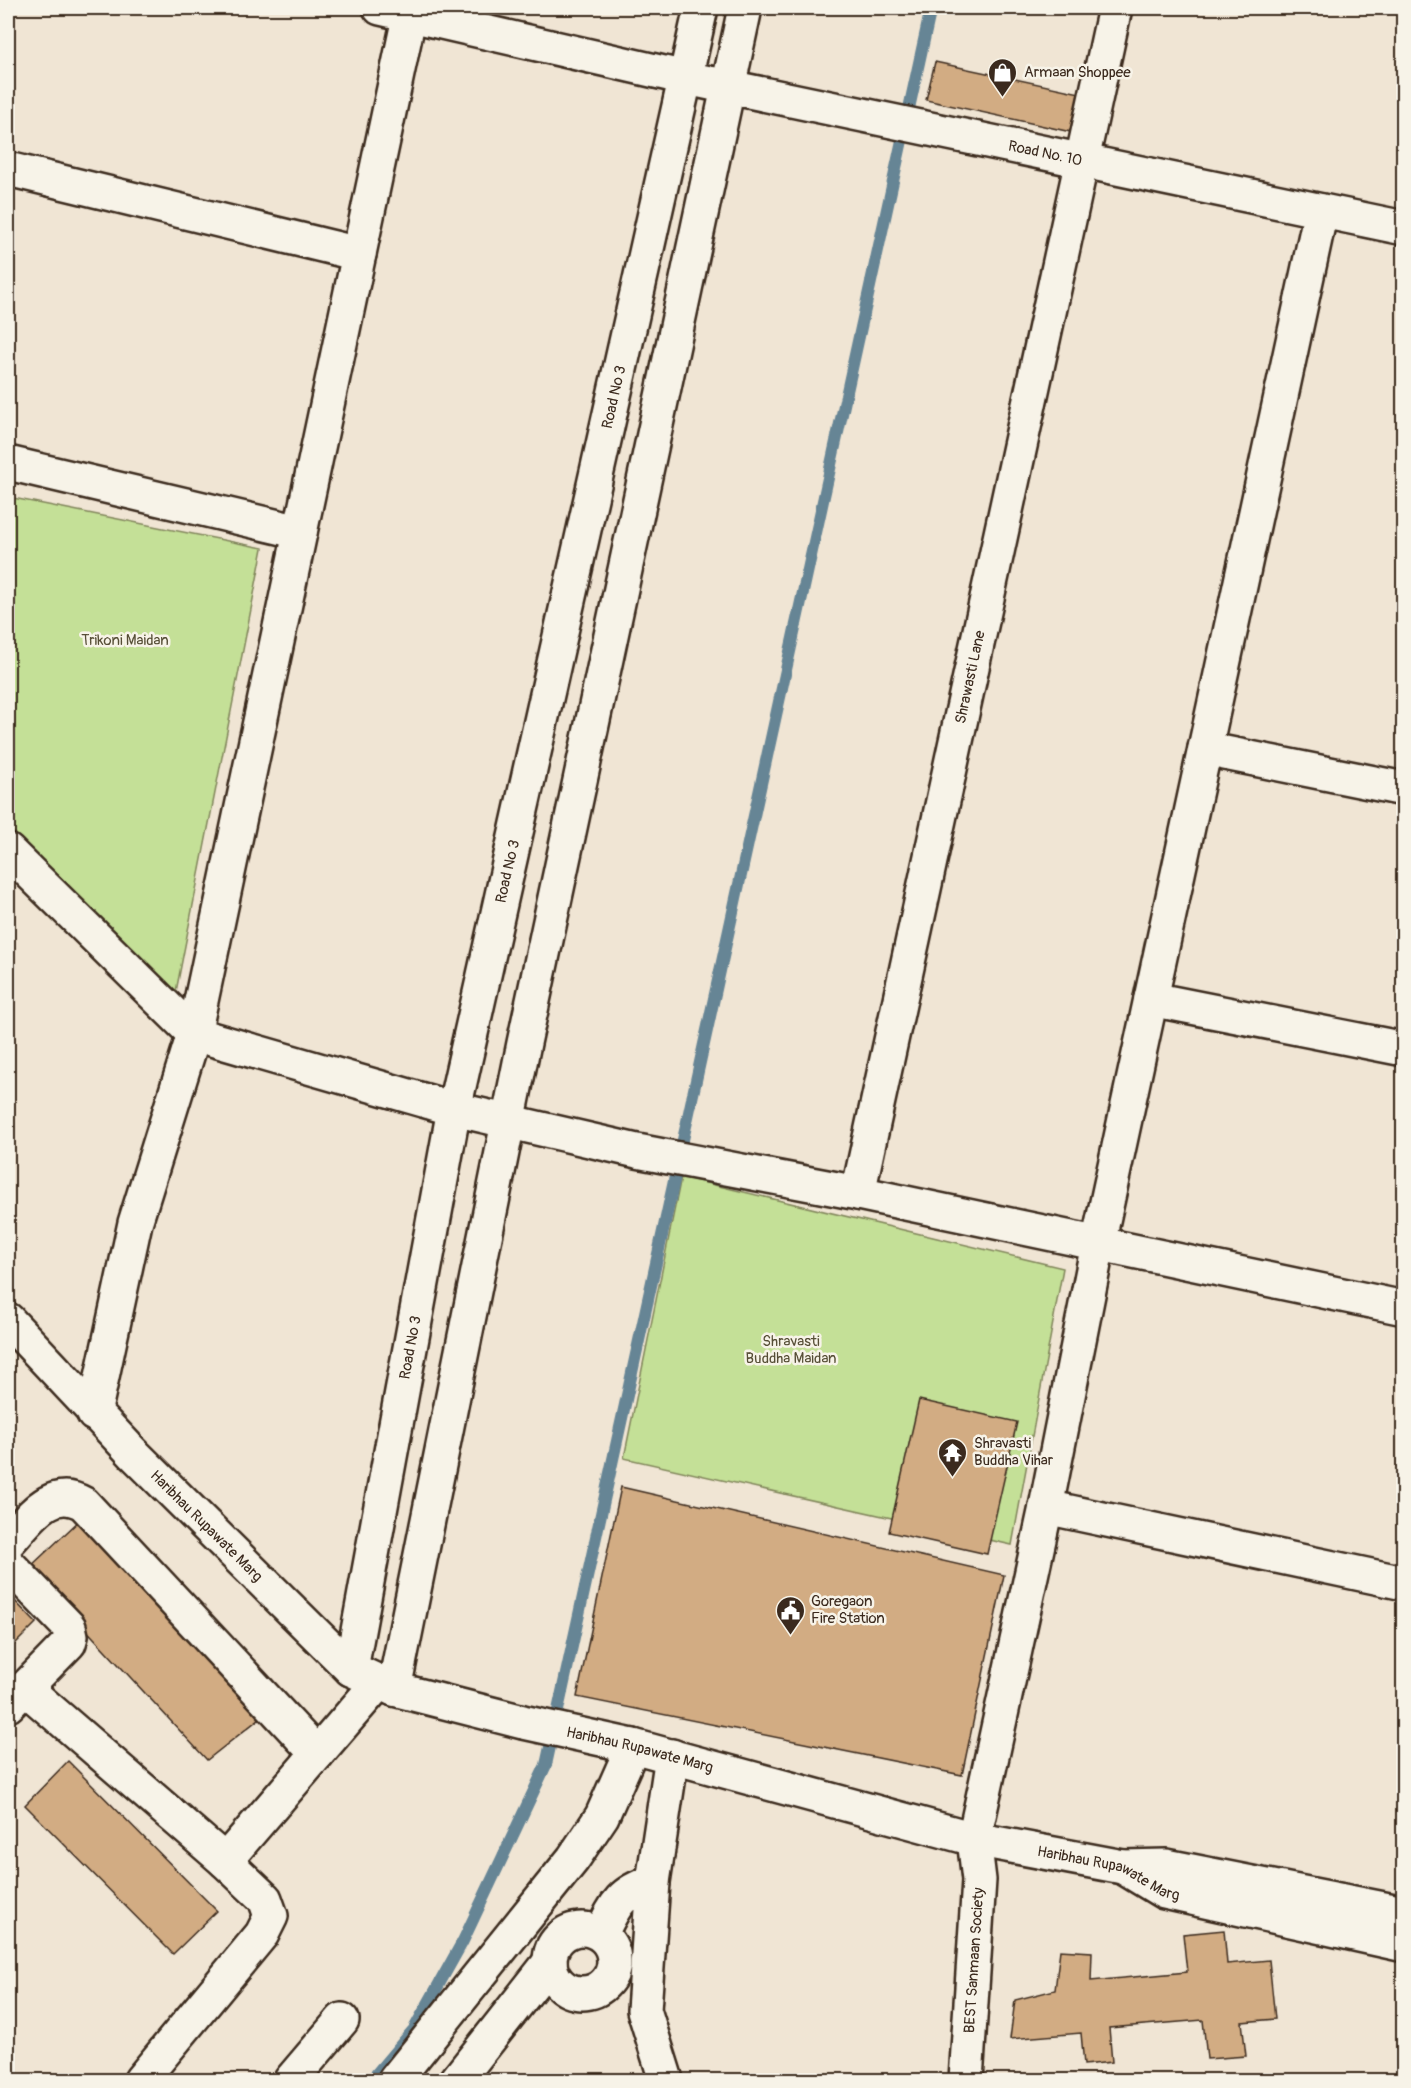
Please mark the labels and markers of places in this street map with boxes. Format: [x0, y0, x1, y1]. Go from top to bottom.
shop icon: Armaan Shoppee [987, 56, 1019, 98]
place label: Armaan Shoppee [1024, 63, 1131, 82]
place label: Shravasti Buddha Vihar [974, 1434, 1054, 1470]
temple icon: Shravasti Buddha Vihar [937, 1436, 969, 1478]
place label: Goregaon Fire Station [811, 1592, 885, 1628]
public building icon: Goregaon Fire Station [774, 1594, 806, 1636]

